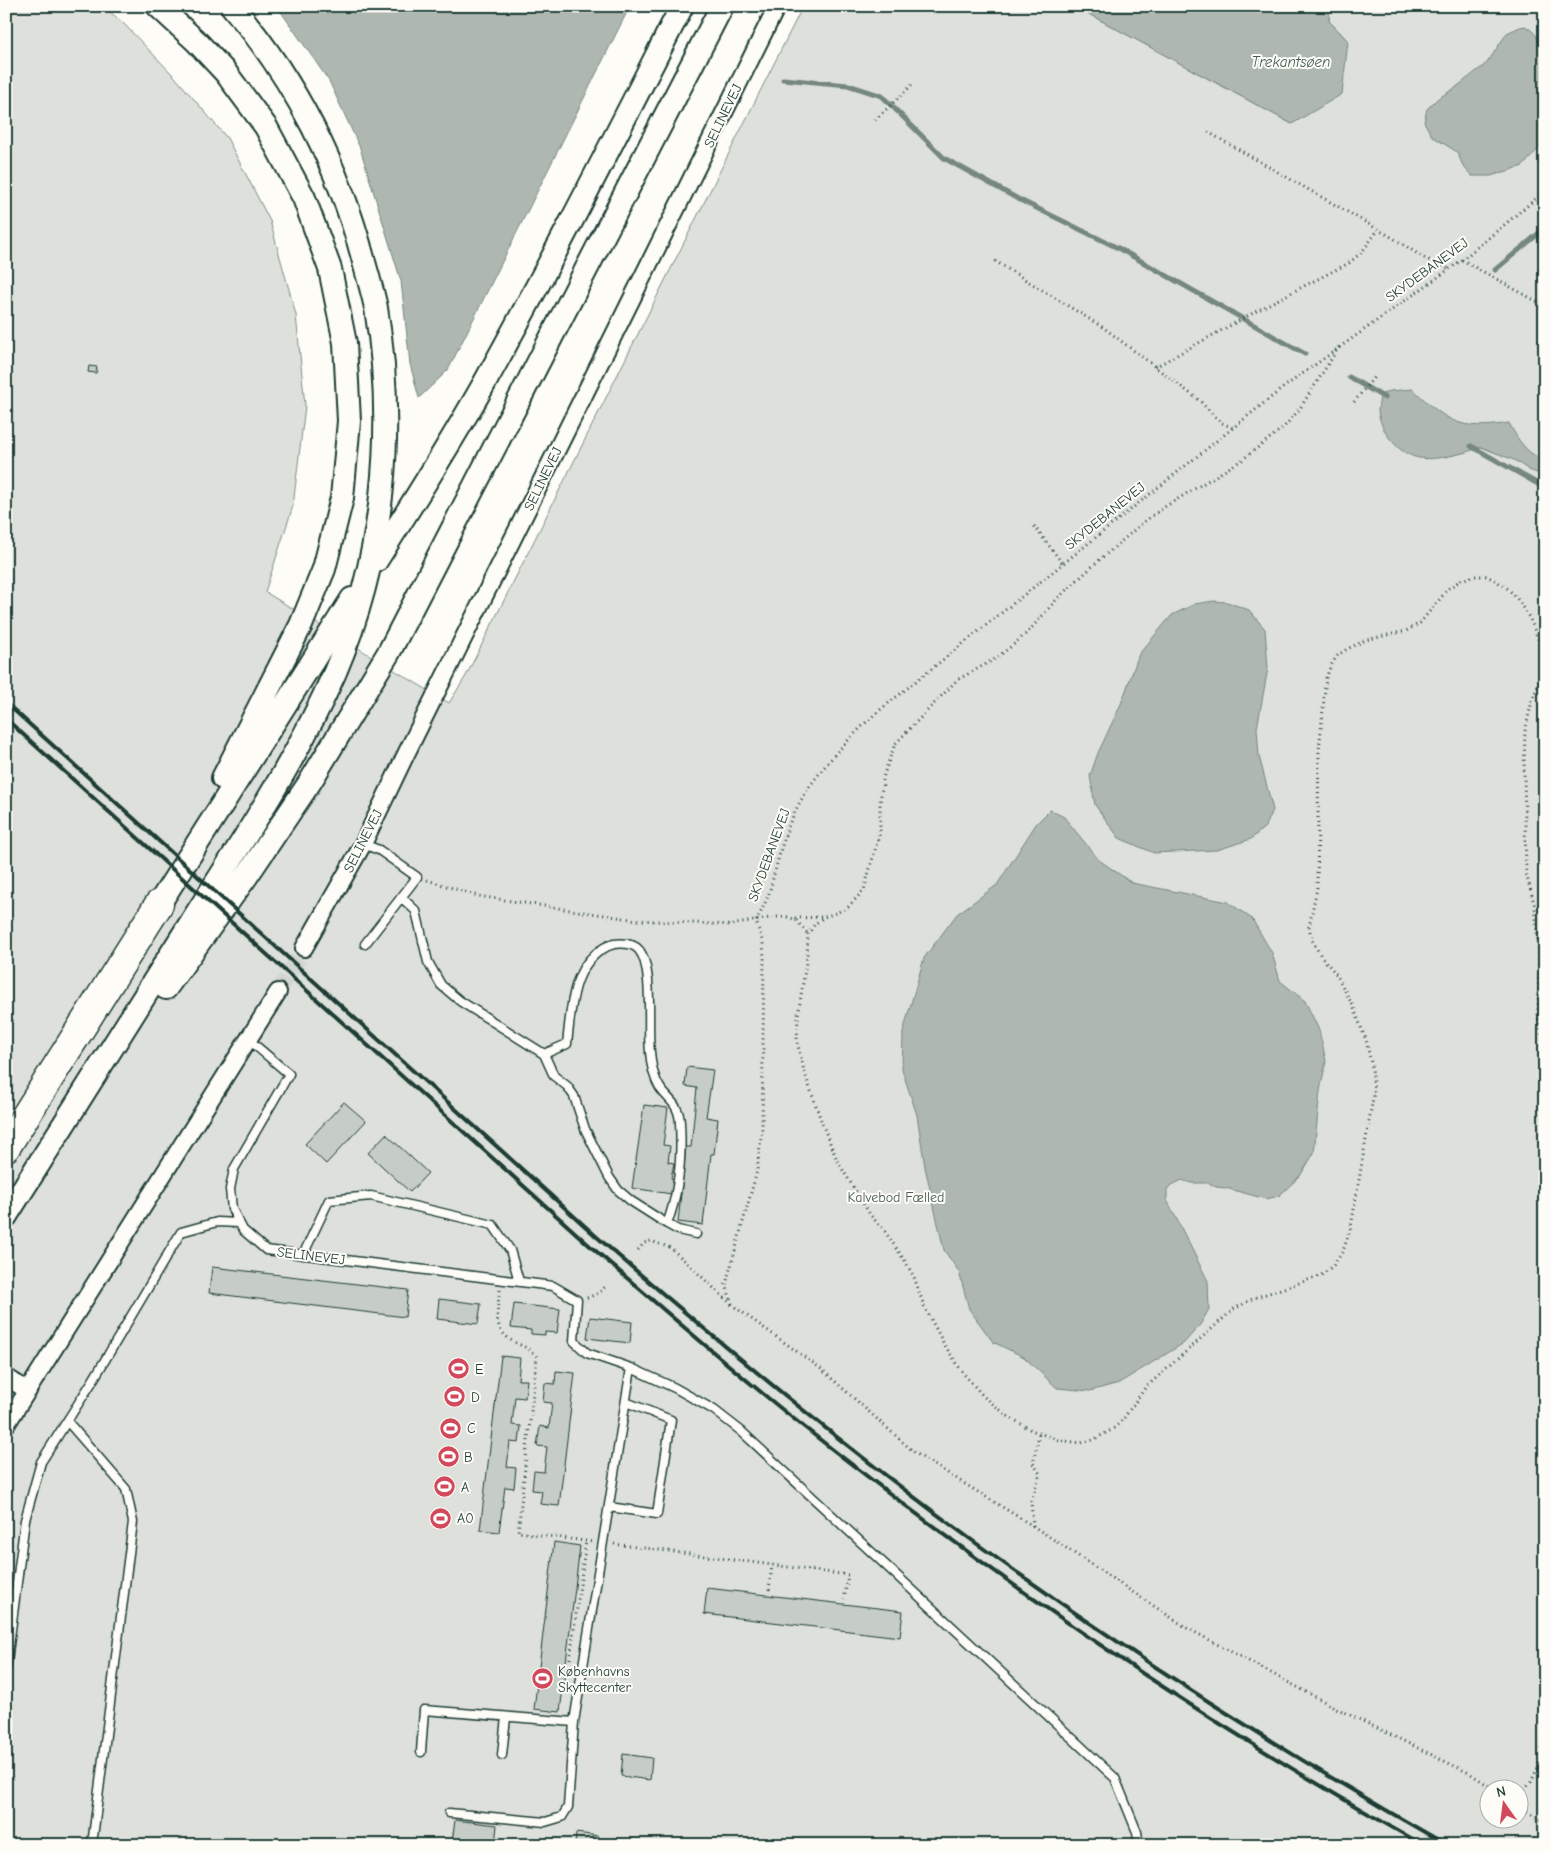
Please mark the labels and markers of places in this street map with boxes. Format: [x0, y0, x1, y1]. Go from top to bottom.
sports icon: E [447, 1357, 471, 1381]
place label: E [475, 1361, 483, 1378]
sports icon: D [443, 1385, 467, 1409]
place label: D [471, 1389, 480, 1406]
sports icon: C [439, 1416, 463, 1440]
place label: C [467, 1420, 476, 1437]
sports icon: B [436, 1445, 460, 1469]
place label: B [464, 1449, 473, 1466]
sports icon: A [433, 1475, 457, 1499]
place label: A [461, 1479, 469, 1496]
sports icon: A0 [429, 1506, 453, 1530]
place label: A0 [457, 1510, 474, 1527]
place label: Københavns Skyttecenter [558, 1663, 631, 1696]
sports icon: Københavns Skyttecenter [530, 1667, 554, 1691]

